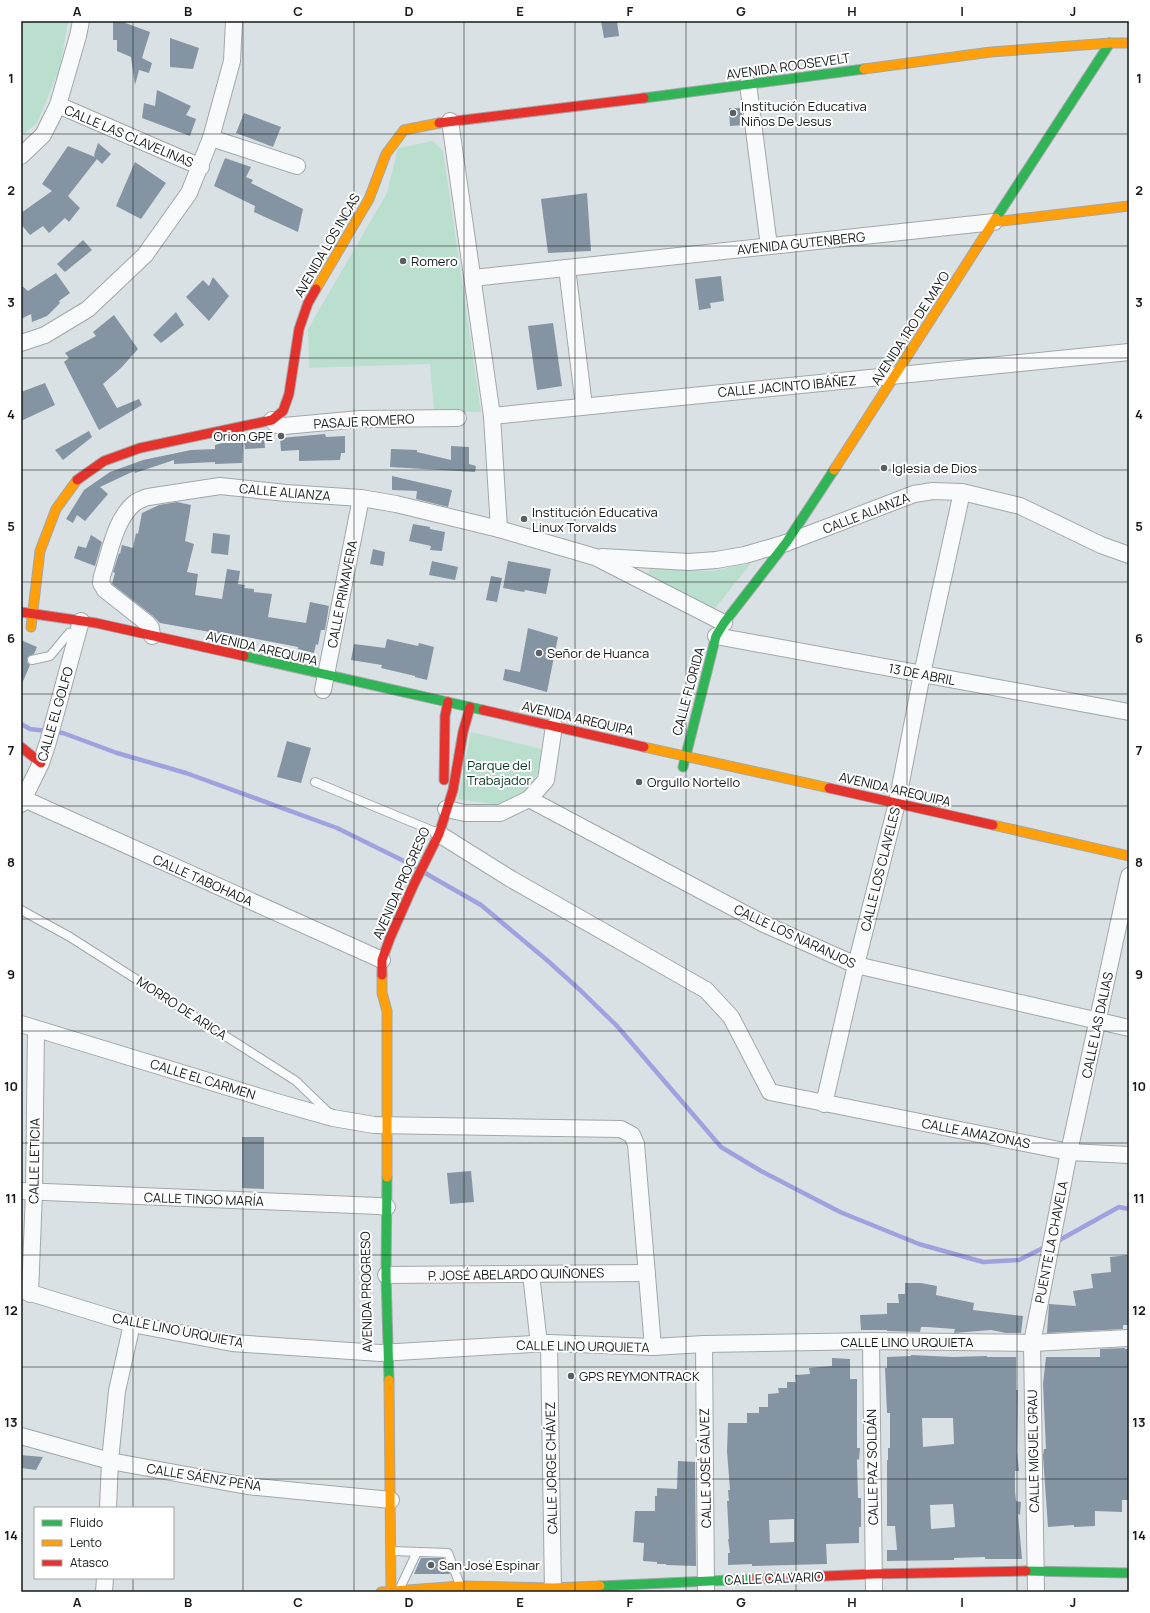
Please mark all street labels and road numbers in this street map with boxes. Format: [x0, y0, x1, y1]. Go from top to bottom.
street label: AVENIDA ROOSEVELT [725, 48, 851, 84]
street label: CALLE LAS CLAVELINAS [62, 101, 196, 171]
street label: AVENIDA LOS INCAS [290, 190, 364, 300]
street label: AVENIDA GUTENBERG [736, 227, 866, 259]
street label: AVENIDA 1RO DE MAYO [866, 267, 954, 388]
street label: CALLE JACINTO IBÁÑEZ [717, 371, 857, 401]
street label: PASAJE ROMERO [313, 409, 415, 433]
street label: CALLE ALIANZA [238, 479, 332, 505]
street label: CALLE ALIANZA [820, 488, 912, 538]
street label: CALLE PRIMAVERA [323, 538, 361, 650]
street label: AVENIDA AREQUIPA [204, 626, 320, 670]
street label: CALLE FLORIDA [668, 645, 708, 737]
street label: 13 DE ABRIL [887, 659, 957, 689]
street label: CALLE EL GOLFO [33, 664, 77, 763]
street label: AVENIDA AREQUIPA [520, 696, 636, 740]
street label: AVENIDA AREQUIPA [837, 767, 953, 811]
street label: CALLE LOS CLAVELES [856, 805, 904, 933]
street label: AVENIDA PROGRESO [368, 823, 434, 942]
street label: CALLE TABOHADA [150, 850, 256, 910]
street label: CALLE LOS NARANJOS [731, 900, 859, 972]
street label: CALLE LAS DALIAS [1077, 970, 1117, 1080]
street label: MORRO DE ARICA [133, 972, 231, 1044]
street label: CALLE EL CARMEN [148, 1054, 258, 1104]
street label: CALLE AMAZONAS [920, 1114, 1032, 1152]
street label: CALLE LETICIA [24, 1118, 44, 1204]
street label: PUENTE LA CHAVELA [1030, 1179, 1072, 1305]
street label: CALLE TINGO MARÍA [144, 1188, 264, 1210]
street label: AVENIDA PROGRESO [356, 1231, 376, 1353]
street label: P. JOSÉ ABELARDO QUIÑONES [428, 1263, 604, 1285]
street label: CALLE LINO URQUIETA [111, 1308, 245, 1352]
street label: CALLE LINO URQUIETA [840, 1333, 974, 1351]
street label: CALLE LINO URQUIETA [516, 1336, 650, 1356]
street label: CALLE MIGUEL GRAU [1023, 1389, 1043, 1513]
street label: CALLE JORGE CHÁVEZ [541, 1402, 561, 1534]
street label: CALLE JOSÉ GÁLVEZ [695, 1408, 715, 1528]
street label: CALLE PAZ SOLDÁN [862, 1409, 882, 1525]
street label: CALLE SÁENZ PEÑA [145, 1459, 263, 1495]
street label: CALLE CALVARIO [724, 1567, 824, 1589]

